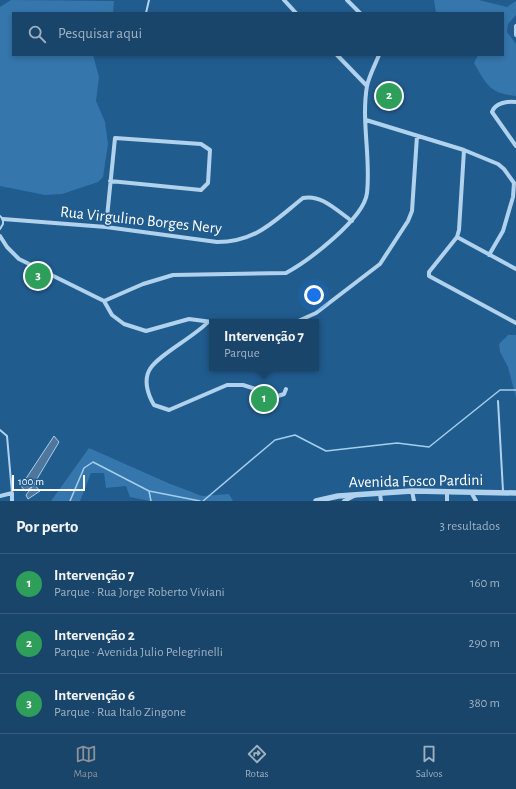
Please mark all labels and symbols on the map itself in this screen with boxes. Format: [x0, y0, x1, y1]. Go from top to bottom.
pin: 2 [376, 81, 402, 111]
street label: Rua Virgulino Borges Nery [59, 204, 223, 237]
pin: 3 [25, 261, 51, 291]
your location [304, 285, 324, 305]
pin: 1 [251, 384, 277, 414]
street label: Avenida Fosco Pardini [349, 472, 483, 490]
scale bar [12, 473, 85, 492]

